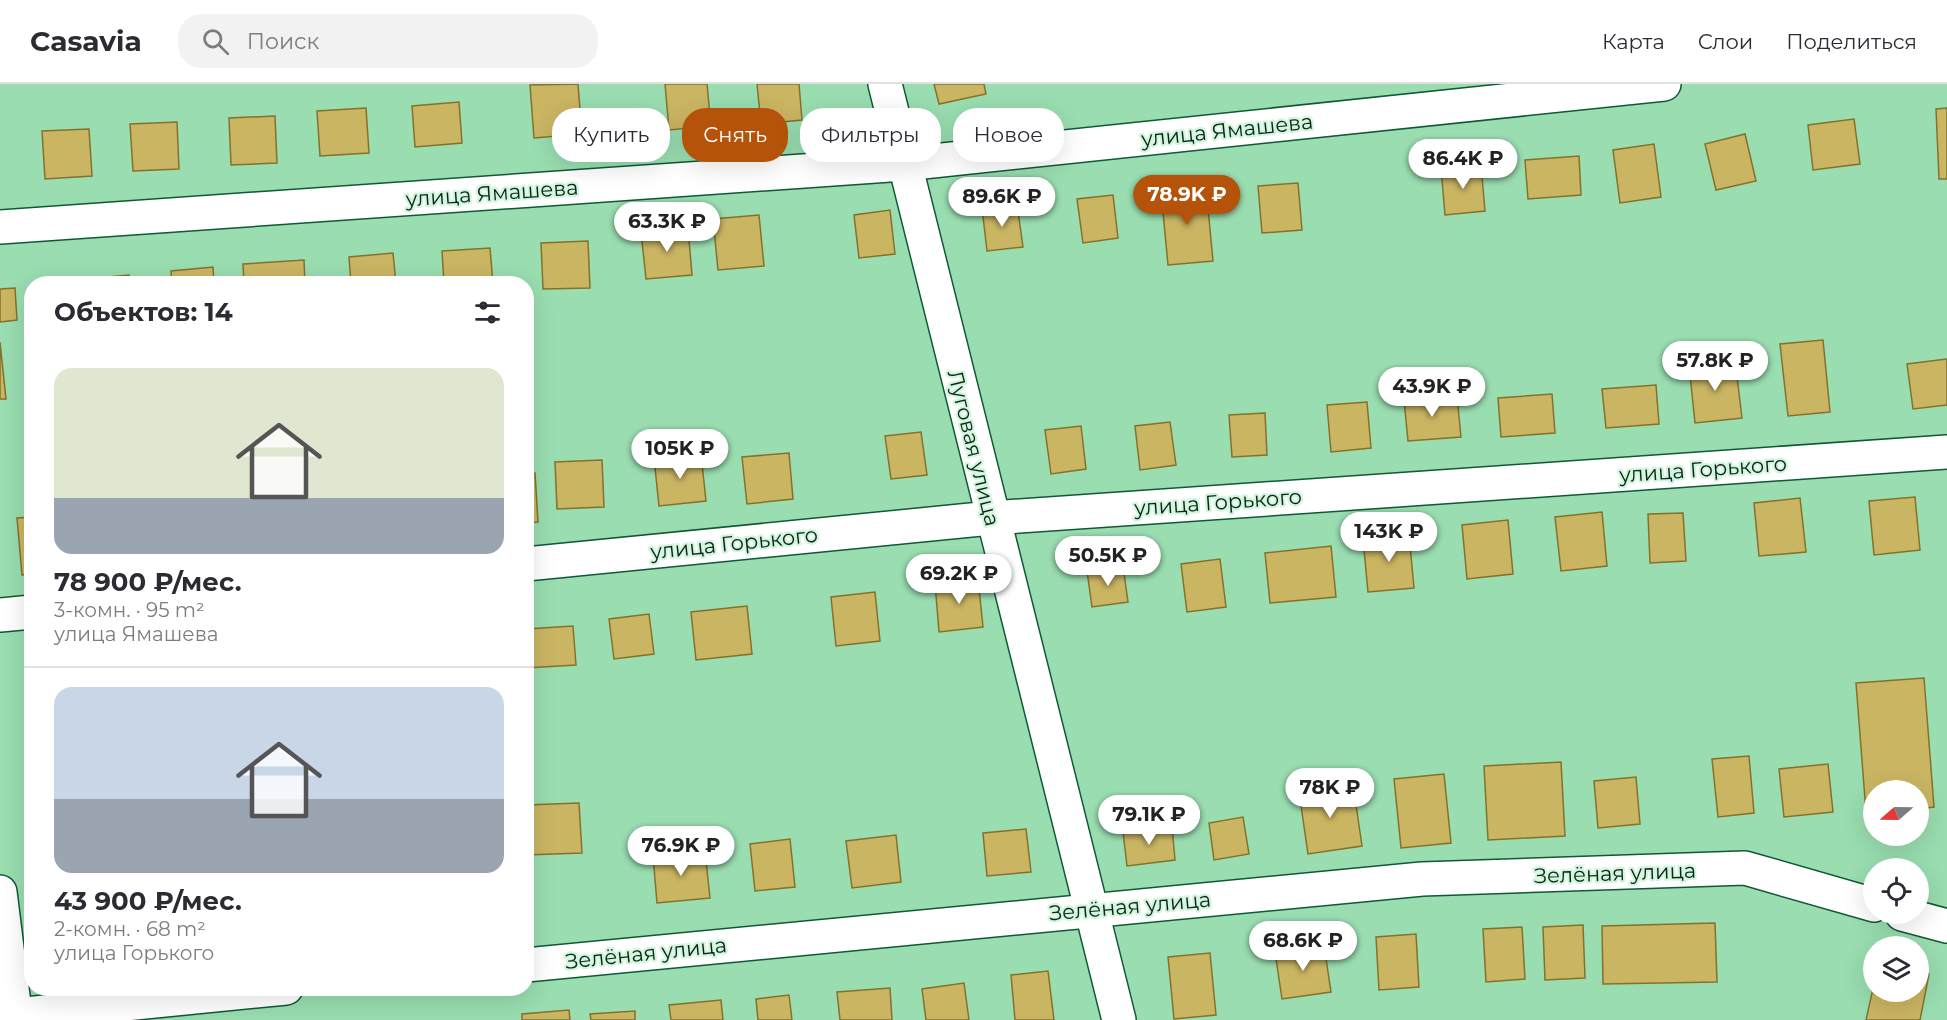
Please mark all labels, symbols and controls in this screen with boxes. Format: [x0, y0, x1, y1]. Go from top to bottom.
search box [178, 14, 598, 68]
text: Casavia [30, 24, 142, 58]
icon: search [199, 25, 232, 58]
text: Поиск [247, 28, 319, 55]
text: Карта [1602, 29, 1665, 54]
text: Слои [1698, 29, 1753, 54]
text: Поделиться [1786, 29, 1917, 54]
chip: Купить [552, 108, 670, 162]
chip: Снять [682, 108, 788, 162]
chip: Фильтры [800, 108, 941, 162]
chip: Новое [953, 108, 1064, 162]
street label: улица Ямашева [1139, 109, 1314, 152]
pin: 86.4K ₽ [1408, 139, 1518, 190]
text: 86.4K ₽ [1422, 146, 1504, 170]
street label: улица Ямашева [404, 175, 579, 212]
pin: 78.9K ₽ [1132, 175, 1242, 226]
pin: 89.6K ₽ [947, 177, 1057, 228]
text: 78.9K ₽ [1147, 182, 1227, 206]
text: 89.6K ₽ [962, 184, 1042, 208]
pin: 63.3K ₽ [612, 202, 722, 253]
text: 63.3K ₽ [628, 209, 706, 233]
text: Объектов: 14 [54, 296, 233, 328]
icon: filters [471, 296, 504, 329]
pin: 57.8K ₽ [1660, 341, 1770, 392]
text: 57.8K ₽ [1676, 348, 1754, 372]
street label: Луговая улица [943, 367, 1005, 529]
pin: 43.9K ₽ [1377, 367, 1487, 418]
text: 43.9K ₽ [1392, 374, 1472, 398]
icon: home [225, 407, 333, 515]
pin: 105K ₽ [631, 429, 729, 480]
text: 105K ₽ [645, 436, 715, 460]
street label: улица Горького [1617, 451, 1788, 487]
street label: улица Горького [1132, 484, 1303, 520]
pin: 143K ₽ [1340, 512, 1438, 563]
text: 143K ₽ [1354, 519, 1424, 543]
street label: улица Горького [648, 522, 819, 564]
pin: 50.5K ₽ [1053, 536, 1163, 587]
text: 50.5K ₽ [1069, 543, 1147, 567]
pin: 69.2K ₽ [904, 554, 1014, 605]
text: 69.2K ₽ [920, 561, 998, 585]
text: 78 900 ₽/мес. [54, 566, 242, 598]
text: 3-комн. · 95 m² [54, 598, 205, 622]
text: улица Ямашева [54, 622, 219, 646]
icon: home [225, 726, 333, 834]
pin: 78K ₽ [1288, 768, 1372, 819]
text: 78K ₽ [1299, 775, 1361, 799]
north arrow [1863, 780, 1929, 846]
map controls [1863, 780, 1929, 1002]
pin: 79.1K ₽ [1094, 795, 1204, 846]
text: 79.1K ₽ [1112, 802, 1186, 826]
pin: 76.9K ₽ [626, 826, 736, 877]
text: 76.9K ₽ [642, 833, 720, 857]
street label: Зелёная улица [1533, 858, 1697, 888]
button: locate [1863, 858, 1929, 924]
text: 43 900 ₽/мес. [54, 885, 242, 917]
street label: Зелёная улица [1048, 886, 1212, 926]
text: 2-комн. · 68 m² [54, 917, 206, 941]
pin: 68.6K ₽ [1248, 921, 1358, 972]
text: 68.6K ₽ [1263, 928, 1343, 952]
street label: Зелёная улица [564, 932, 728, 974]
button: layers [1863, 936, 1929, 1002]
text: улица Горького [54, 941, 214, 965]

